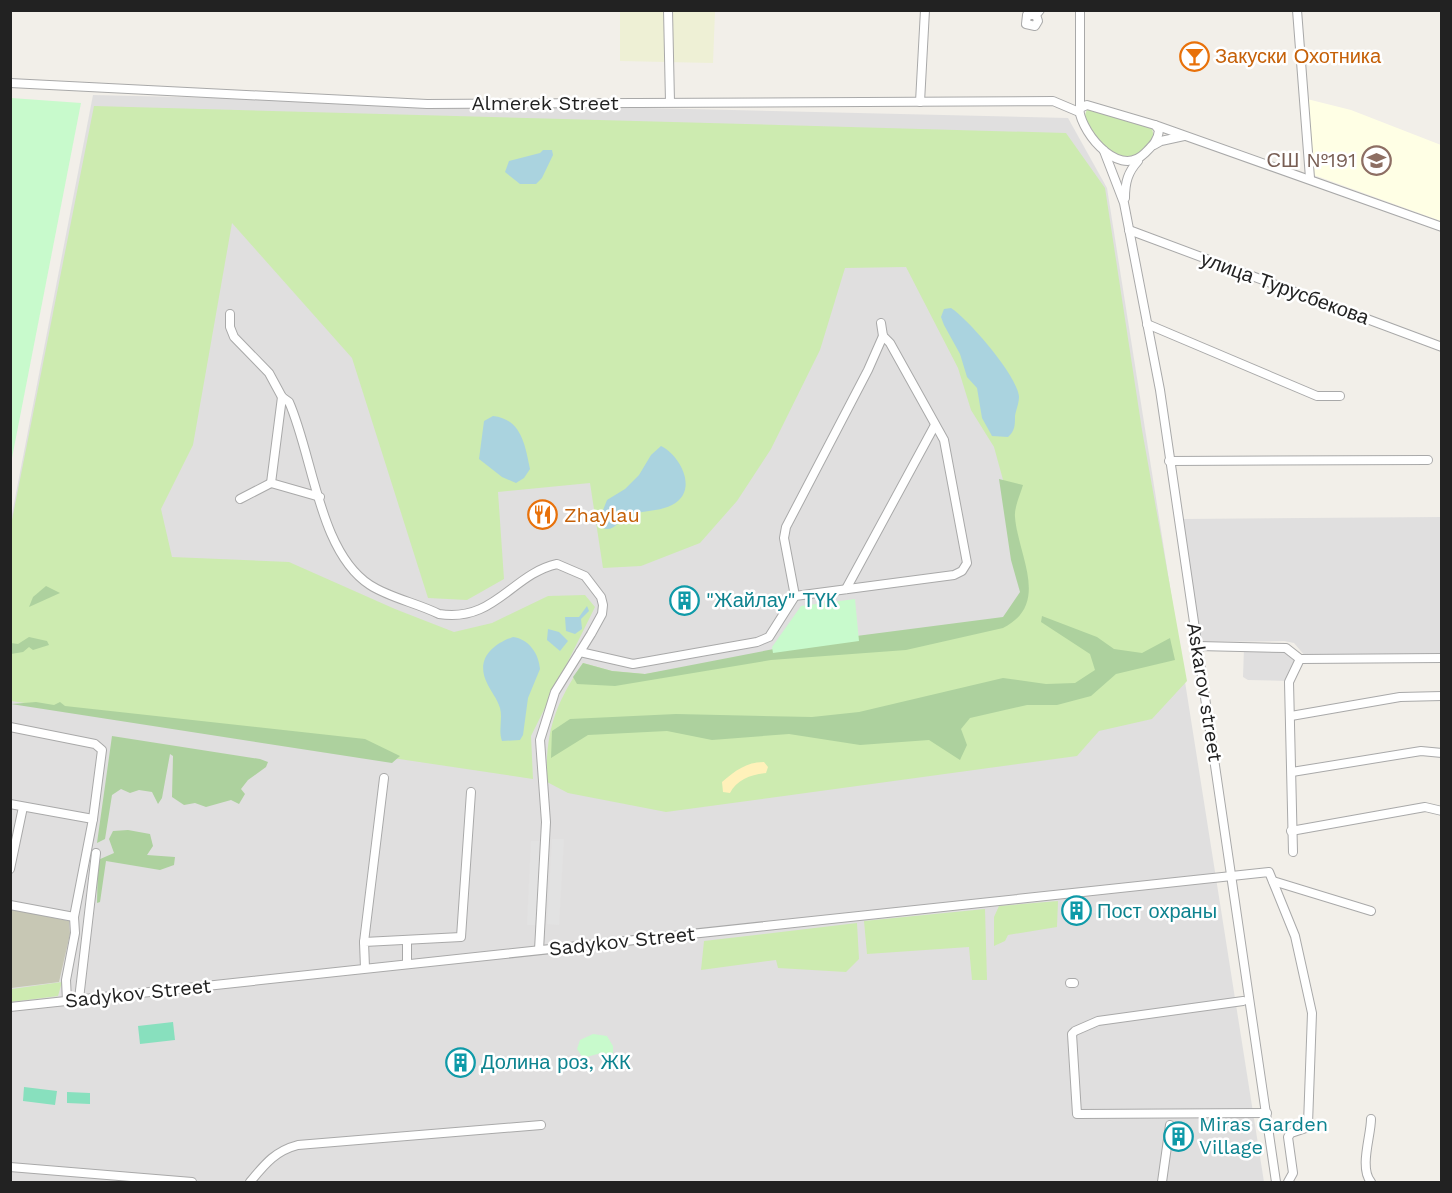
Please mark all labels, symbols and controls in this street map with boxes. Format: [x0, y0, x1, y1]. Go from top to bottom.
bar icon: Закуски Охотника [1178, 40, 1210, 72]
place label: Закуски Охотника [1215, 44, 1382, 68]
street label: Almerek Street [471, 91, 619, 115]
school or university icon: СШ №191 [1361, 144, 1393, 176]
place label: СШ №191 [1267, 148, 1356, 172]
street label: улица Турусбекова [1198, 246, 1373, 330]
restaurant icon: Zhaylau [527, 499, 559, 531]
place label: Zhaylau [564, 503, 640, 527]
building icon: "Жайлау" ТҮК [669, 584, 701, 616]
place label: "Жайлау" ТҮК [706, 588, 838, 612]
street label: Askarov street [1182, 621, 1228, 764]
building icon: Пост охраны [1060, 895, 1092, 927]
place label: Пост охраны [1097, 899, 1217, 923]
street label: Sadykov Street [548, 921, 697, 961]
street label: Sadykov Street [64, 973, 213, 1013]
building icon: Долина роз, ЖК [444, 1046, 476, 1078]
place label: Долина роз, ЖК [481, 1050, 631, 1074]
place label: Miras Garden Village [1199, 1112, 1328, 1159]
building icon: Miras Garden Village [1162, 1120, 1194, 1152]

